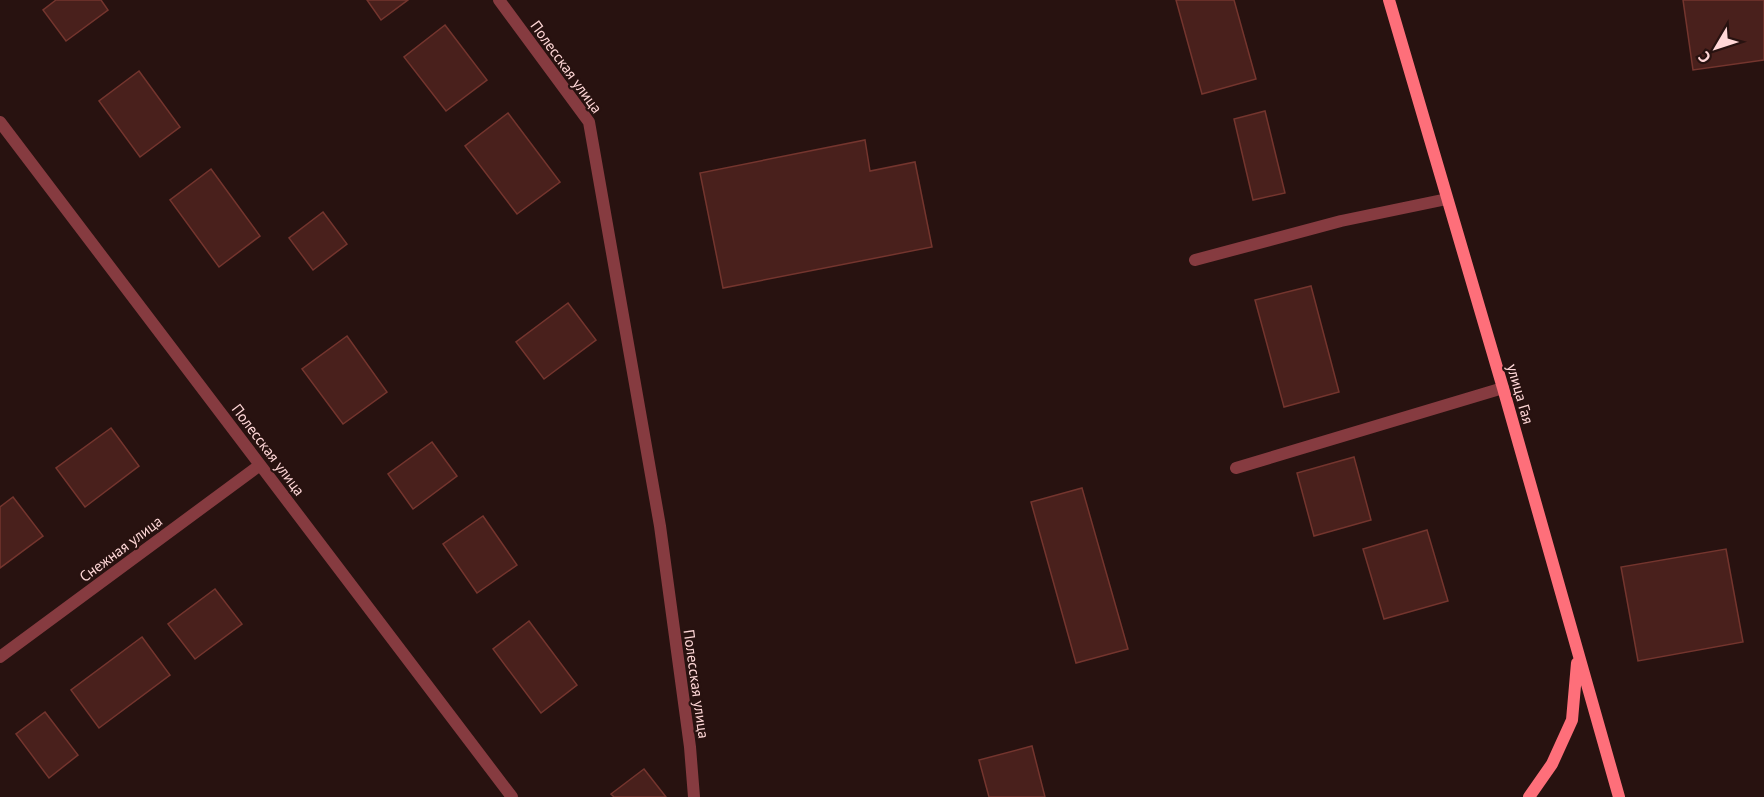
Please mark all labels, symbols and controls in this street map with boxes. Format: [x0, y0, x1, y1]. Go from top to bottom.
street label: Полесская улица [526, 17, 606, 117]
north arrow [1686, 18, 1746, 78]
text: С [1694, 48, 1715, 67]
street label: улица Гая [1503, 362, 1538, 426]
street label: Полесская улица [228, 400, 309, 499]
street label: Снежная улица [75, 511, 166, 586]
street label: Полесская улица [679, 628, 714, 740]

